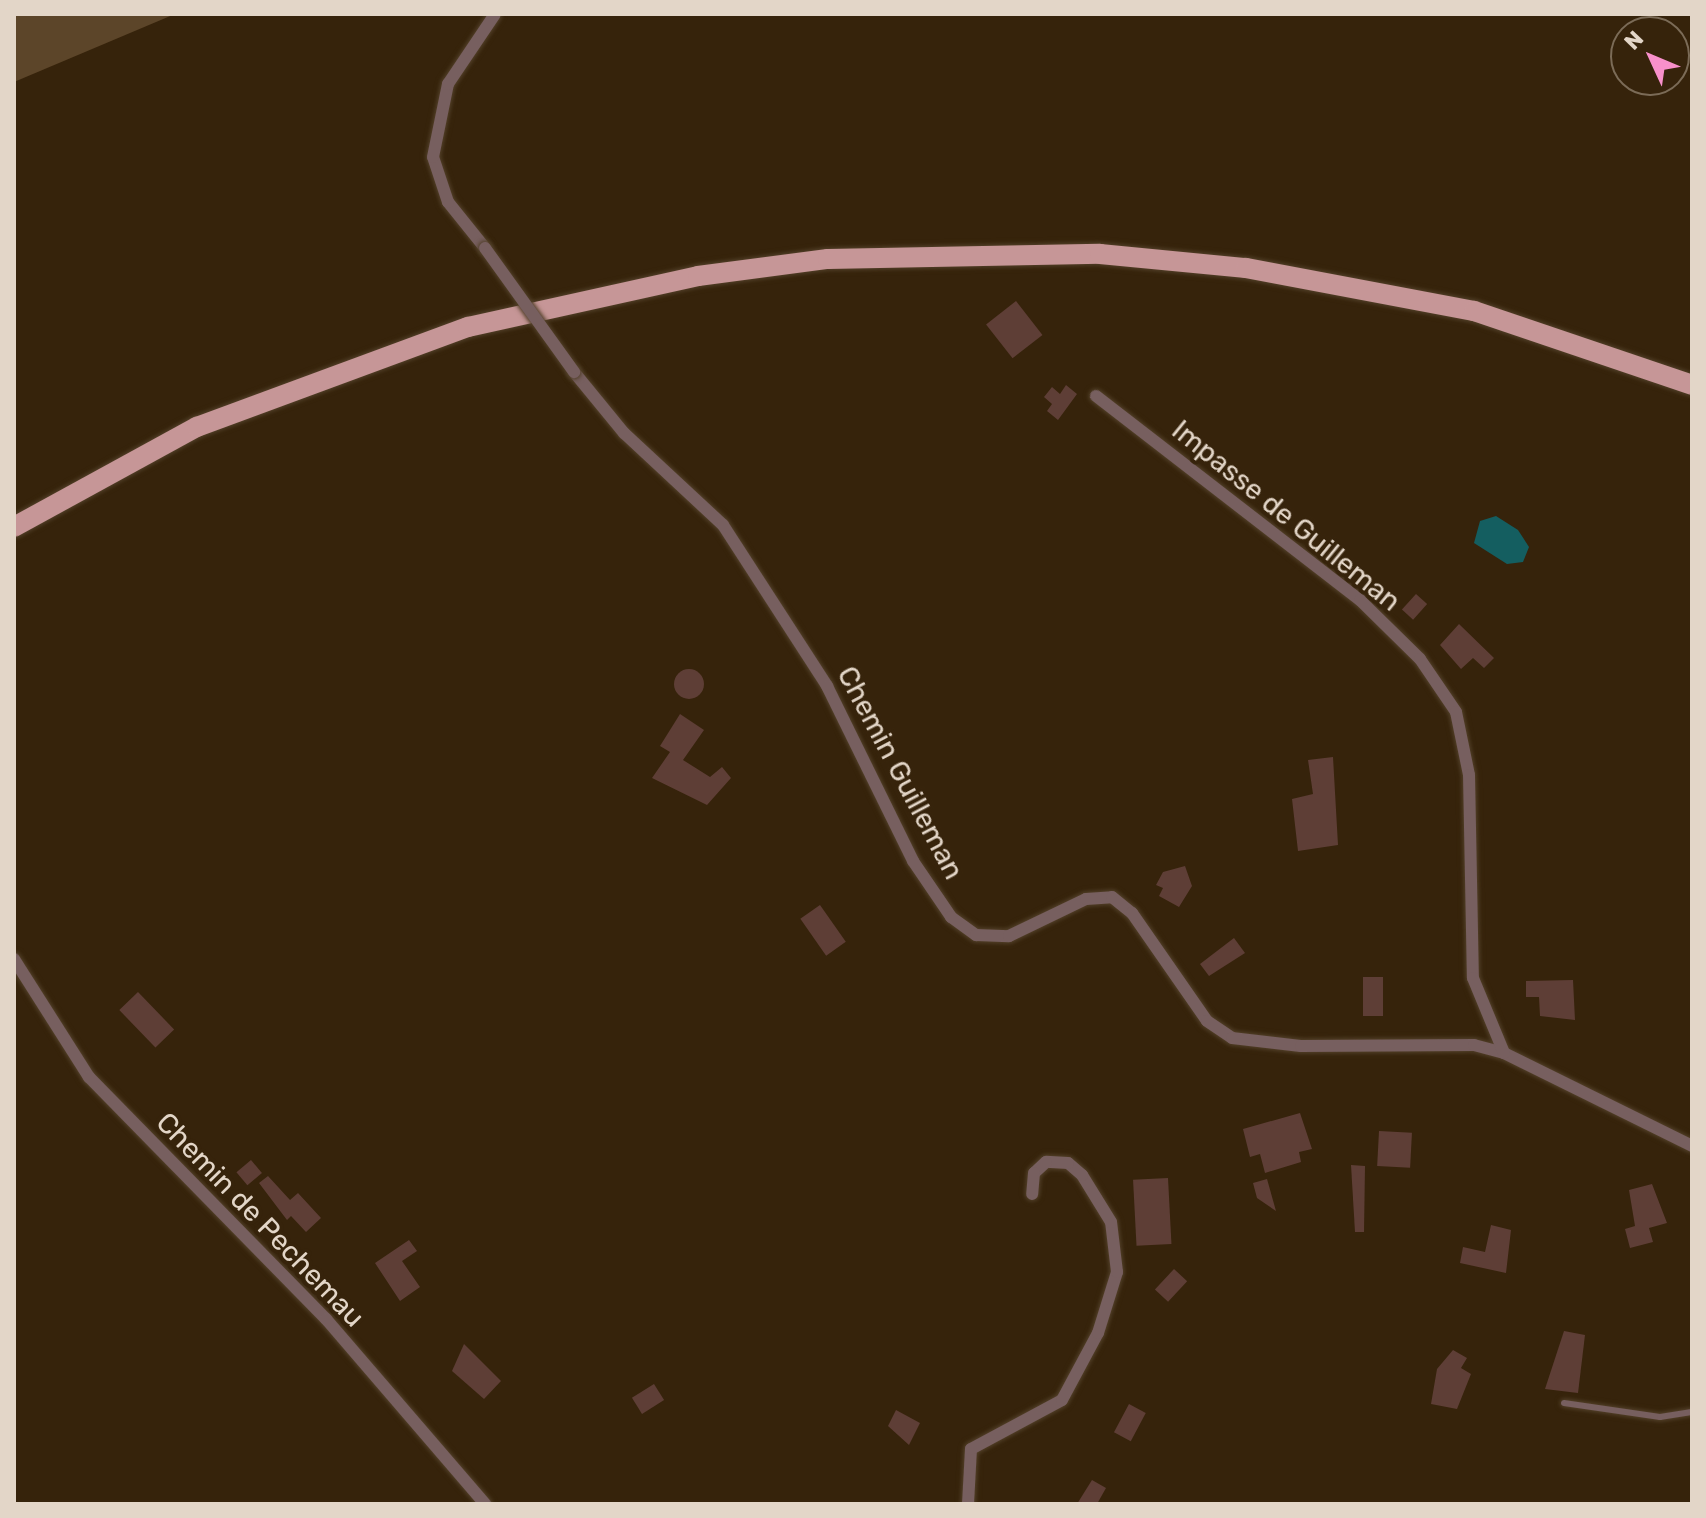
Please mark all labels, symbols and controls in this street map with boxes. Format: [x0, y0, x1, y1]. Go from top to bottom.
north arrow [1610, 16, 1690, 96]
text: N [1619, 25, 1649, 55]
street label: Impasse de Guilleman [1165, 413, 1407, 619]
street label: Chemin Guilleman [830, 661, 970, 885]
street label: Chemin de Pechemau [149, 1106, 371, 1334]

